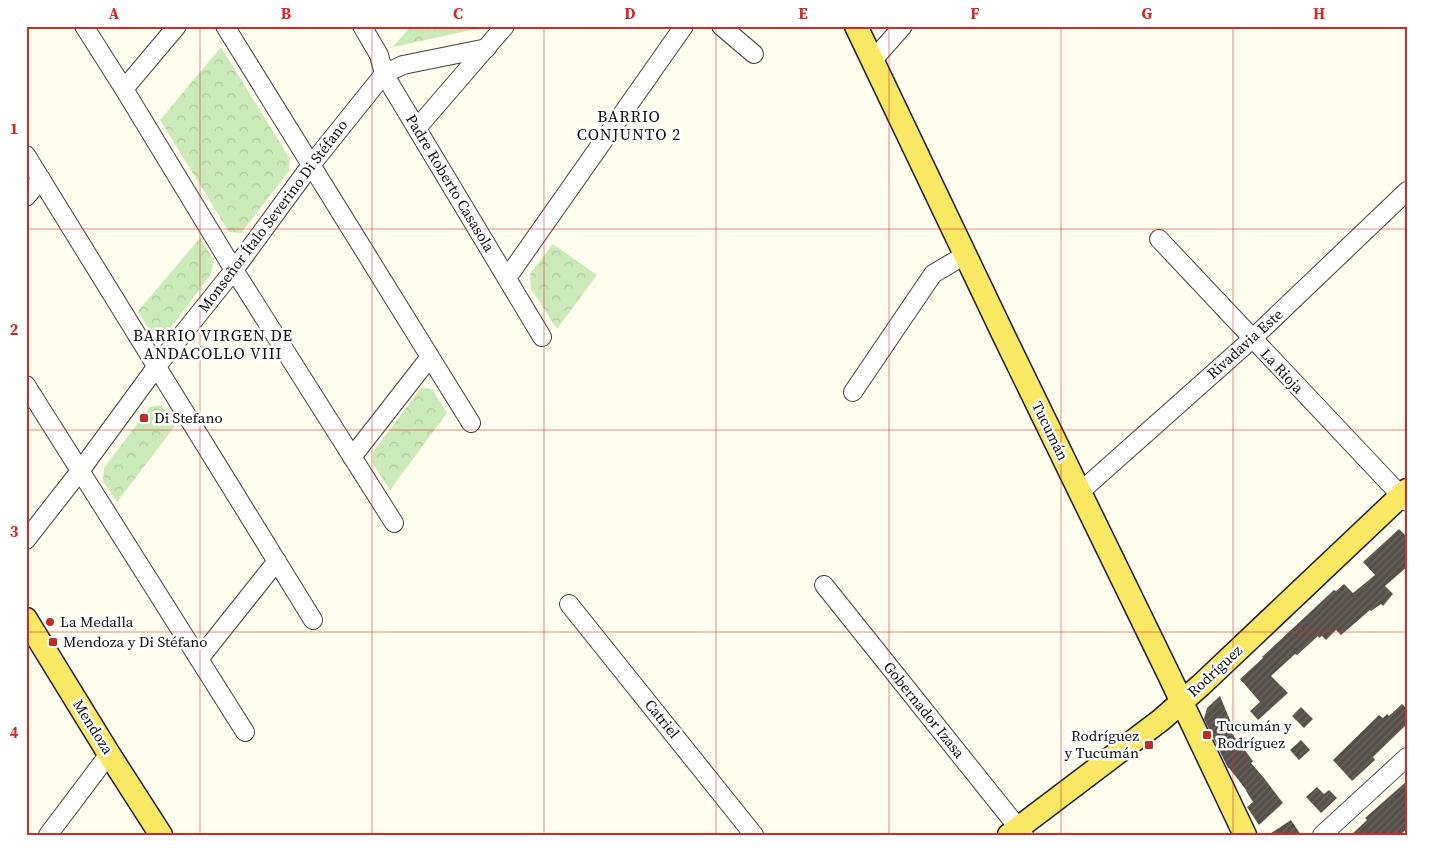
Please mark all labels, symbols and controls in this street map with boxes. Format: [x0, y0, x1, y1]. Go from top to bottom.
text: A [109, 2, 120, 24]
text: B [281, 2, 292, 24]
text: C [453, 2, 463, 24]
text: D [624, 2, 636, 24]
text: E [798, 2, 808, 24]
text: F [970, 2, 980, 24]
text: G [1142, 2, 1153, 24]
text: H [1313, 2, 1325, 24]
district label: BARRIO CONJUNTO 2 [577, 105, 681, 145]
street label: Padre Roberto Casasola [401, 110, 500, 256]
street label: Monseñor Ítalo Severino Di Stéfano [193, 115, 352, 316]
text: 1 [10, 117, 18, 139]
street label: Rivadavia Este [1202, 304, 1288, 384]
text: 2 [10, 318, 19, 340]
district label: BARRIO VIRGEN DE ANDACOLLO VIII [133, 324, 293, 364]
street label: La Rioja [1256, 344, 1309, 398]
street label: Tucumán [1027, 398, 1074, 464]
place label: Di Stefano [154, 407, 223, 428]
marker: Di Stefano [138, 412, 150, 424]
text: 3 [10, 520, 19, 542]
place label: La Medalla [60, 611, 134, 632]
marker: La Medalla [44, 616, 56, 628]
place label: Mendoza y Di Stéfano [63, 631, 208, 652]
marker: Mendoza y Di Stéfano [47, 636, 59, 648]
street label: Rodríguez [1183, 640, 1247, 702]
street label: Gobernador Izasa [879, 657, 970, 763]
street label: Mendoza [68, 695, 119, 759]
street label: Catriel [640, 695, 685, 743]
place label: Tucumán y Rodríguez [1217, 715, 1292, 753]
text: 4 [10, 721, 19, 743]
place label: Rodríguez y Tucumán [1065, 725, 1139, 763]
marker: Tucumán y Rodríguez [1201, 729, 1213, 741]
marker: Rodríguez y Tucumán [1143, 739, 1155, 751]

